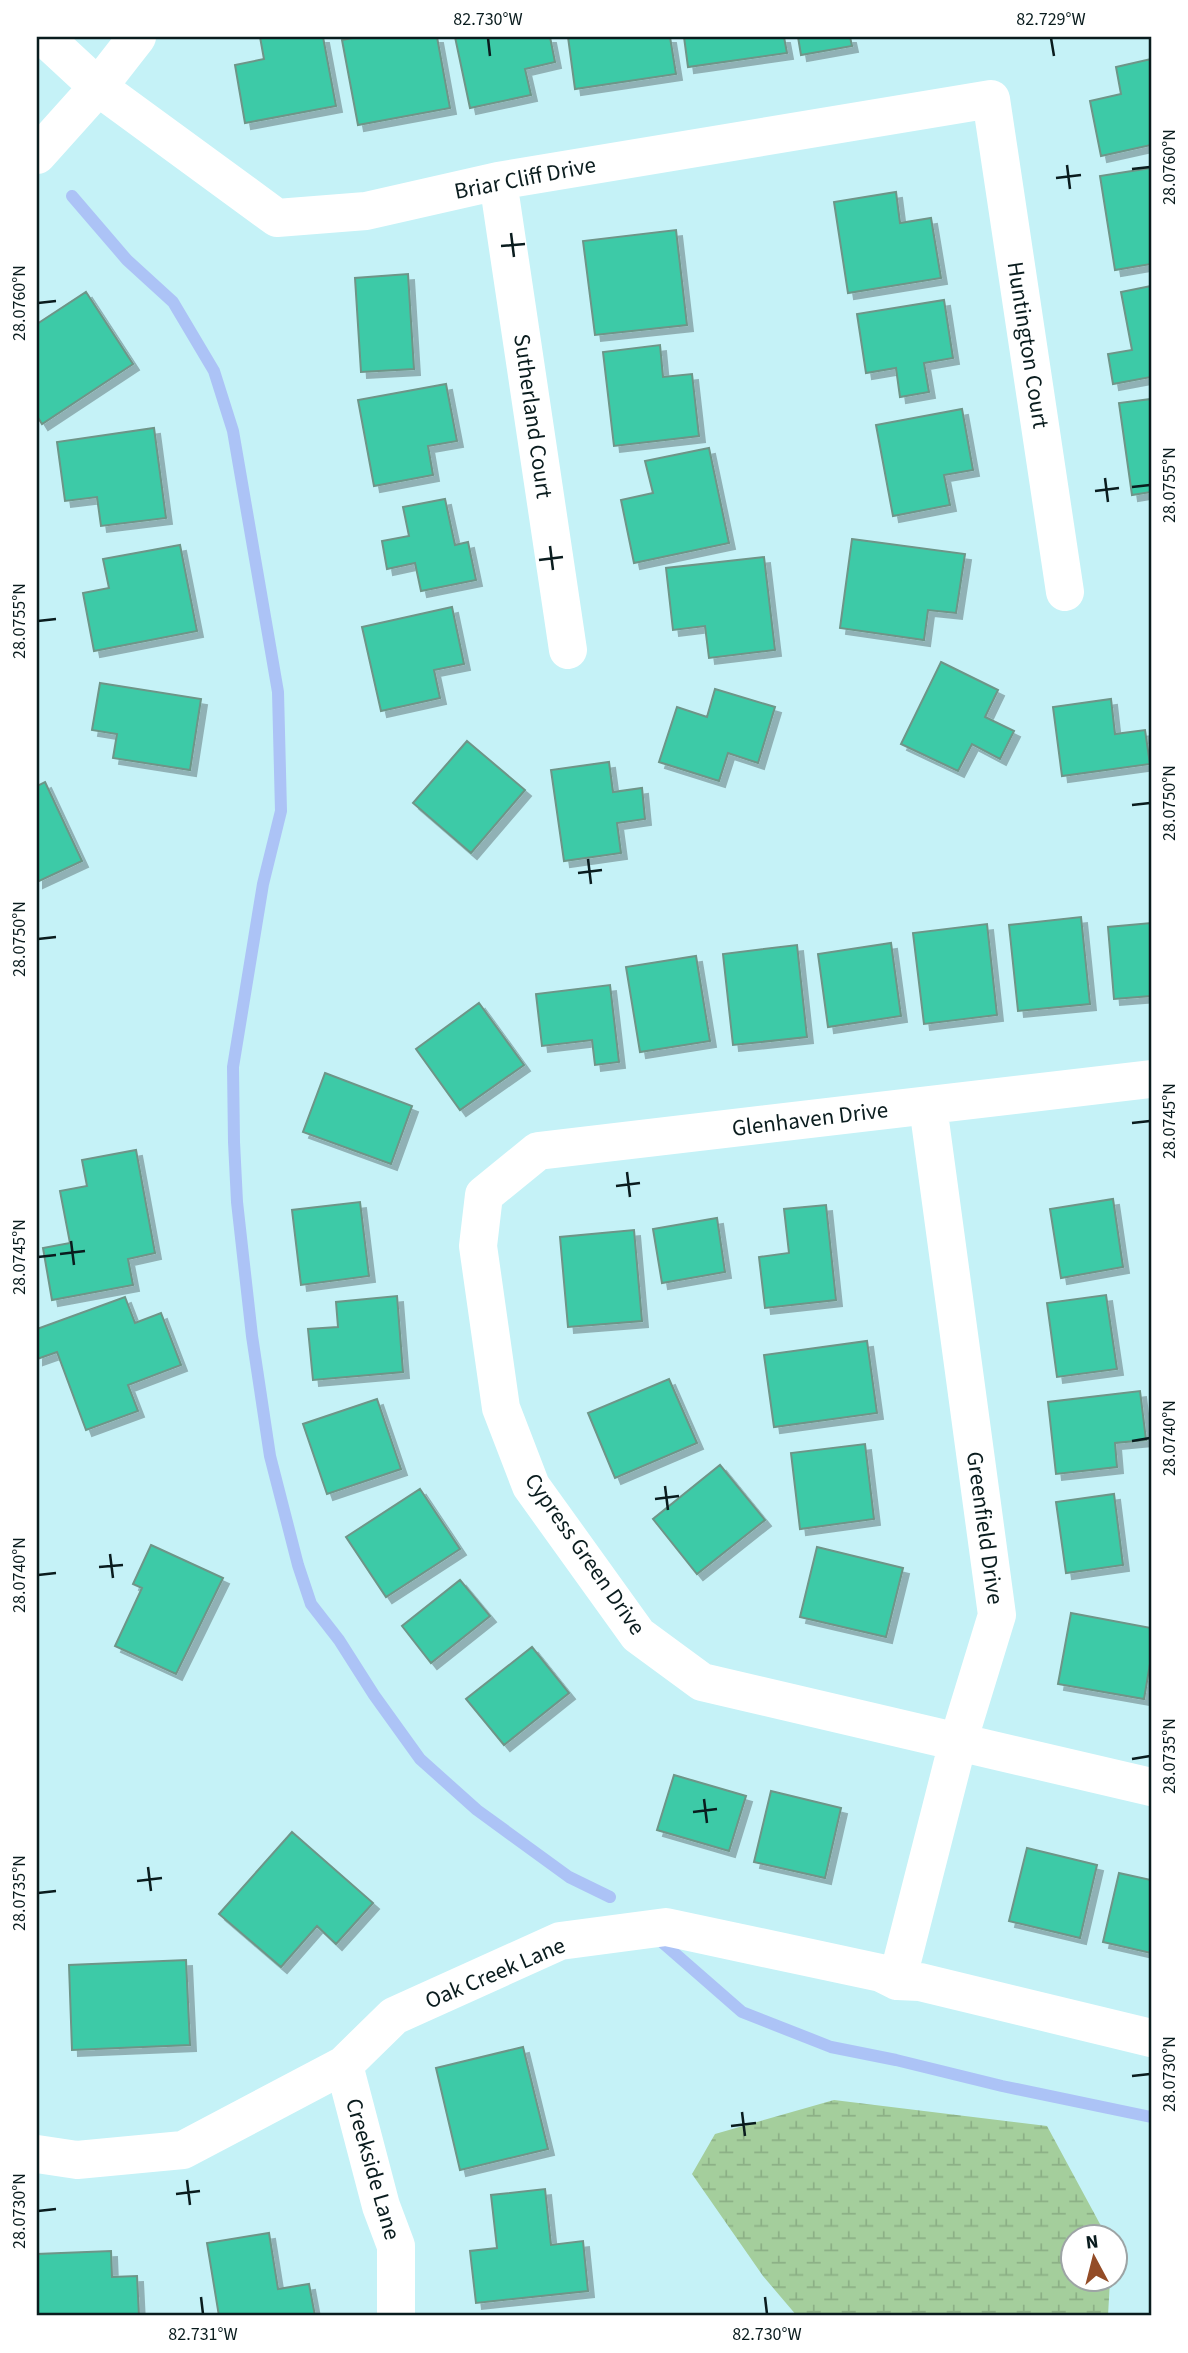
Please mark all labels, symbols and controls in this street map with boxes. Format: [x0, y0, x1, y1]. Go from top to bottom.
text: 82.730°W [453, 7, 523, 32]
text: 82.729°W [1016, 7, 1086, 32]
text: 28.0760°N [1157, 129, 1182, 205]
street label: Briar Cliff Drive [451, 148, 599, 208]
street label: Huntington Court [999, 259, 1058, 431]
text: 28.0760°N [7, 265, 32, 341]
street label: Sutherland Court [505, 332, 561, 501]
text: 28.0755°N [1157, 447, 1182, 523]
text: 28.0755°N [7, 583, 32, 659]
text: 28.0750°N [1157, 765, 1182, 841]
text: 28.0750°N [7, 901, 32, 977]
text: 28.0745°N [1157, 1083, 1182, 1159]
street label: Glenhaven Drive [730, 1093, 890, 1145]
text: 28.0745°N [7, 1219, 32, 1295]
text: 28.0740°N [1157, 1400, 1182, 1476]
street label: Greenfield Drive [958, 1449, 1012, 1607]
street label: Cypress Green Drive [517, 1466, 653, 1642]
text: 28.0740°N [7, 1537, 32, 1613]
text: 28.0735°N [1157, 1718, 1182, 1794]
text: 28.0735°N [7, 1855, 32, 1931]
street label: Oak Creek Lane [420, 1929, 570, 2017]
text: 28.0730°N [1157, 2036, 1182, 2112]
street label: Creekside Lane [337, 2094, 409, 2244]
text: 28.0730°N [7, 2173, 32, 2249]
north arrow [1058, 2224, 1128, 2294]
text: N [1084, 2228, 1100, 2257]
text: 82.731°W [168, 2322, 238, 2347]
text: 82.730°W [732, 2322, 802, 2347]

